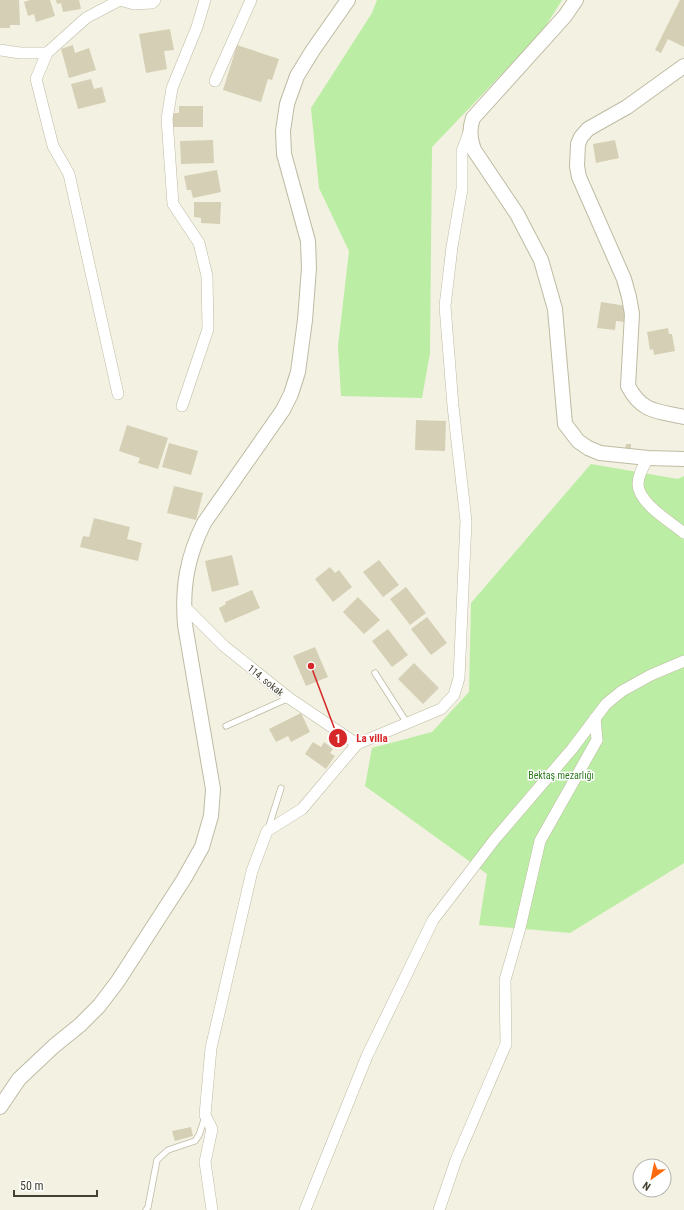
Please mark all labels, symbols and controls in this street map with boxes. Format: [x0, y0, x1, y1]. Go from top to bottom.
street label: 114. sokak [245, 663, 286, 699]
callout: La villa [328, 727, 396, 750]
text: 1 [335, 732, 341, 746]
text: La villa [356, 732, 388, 745]
park label: Bektaş mezarlığı [528, 770, 594, 781]
north arrow [632, 1158, 672, 1198]
scale bar [14, 1172, 97, 1198]
text: 50 m [20, 1179, 44, 1193]
text: N [640, 1179, 653, 1193]

